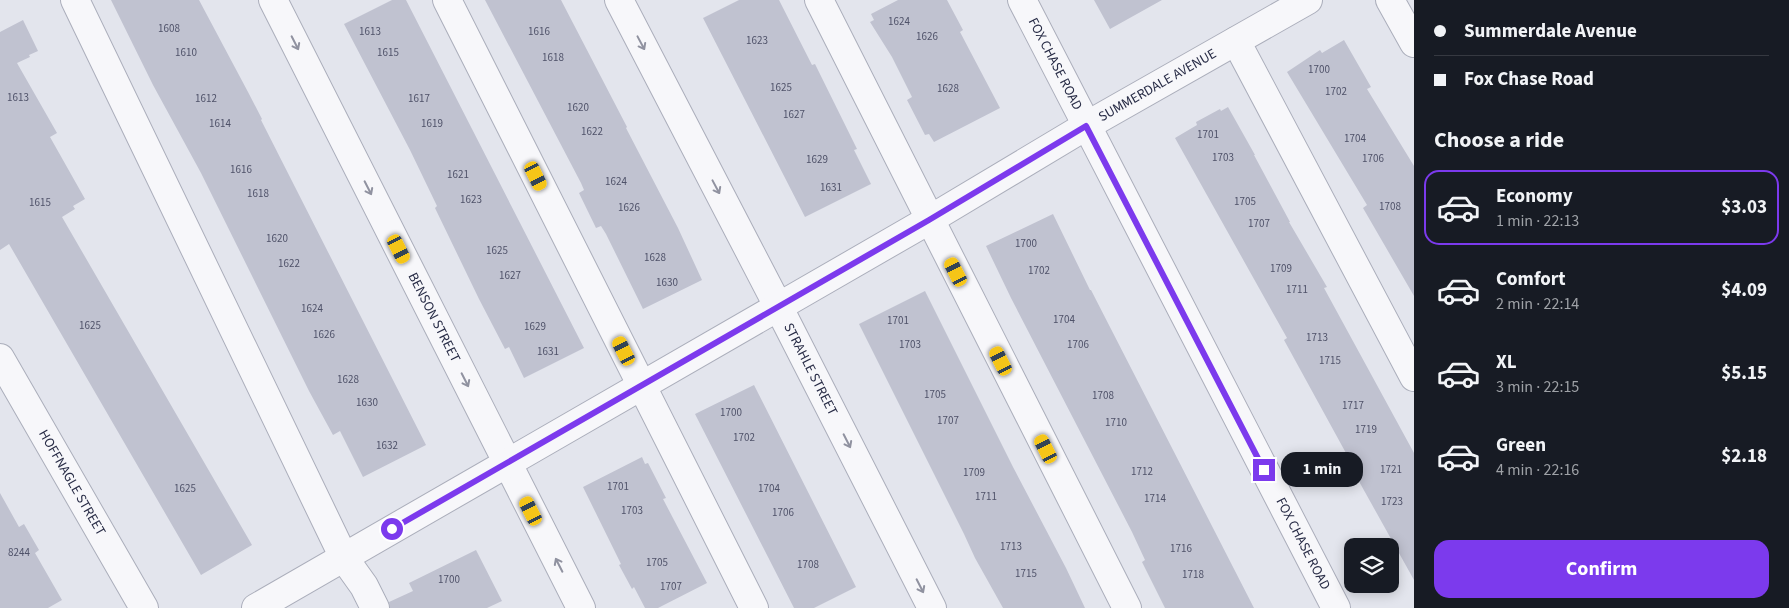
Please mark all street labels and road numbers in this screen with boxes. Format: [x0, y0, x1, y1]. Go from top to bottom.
street label: FOX CHASE ROAD [1023, 14, 1087, 114]
street label: SUMMERDALE AVENUE [1095, 44, 1220, 127]
street label: BENSON STREET [403, 269, 465, 366]
street label: STRAHLE STREET [778, 320, 842, 420]
street label: HOFFNAGLE STREET [33, 426, 111, 540]
street label: FOX CHASE ROAD [1271, 494, 1335, 594]

